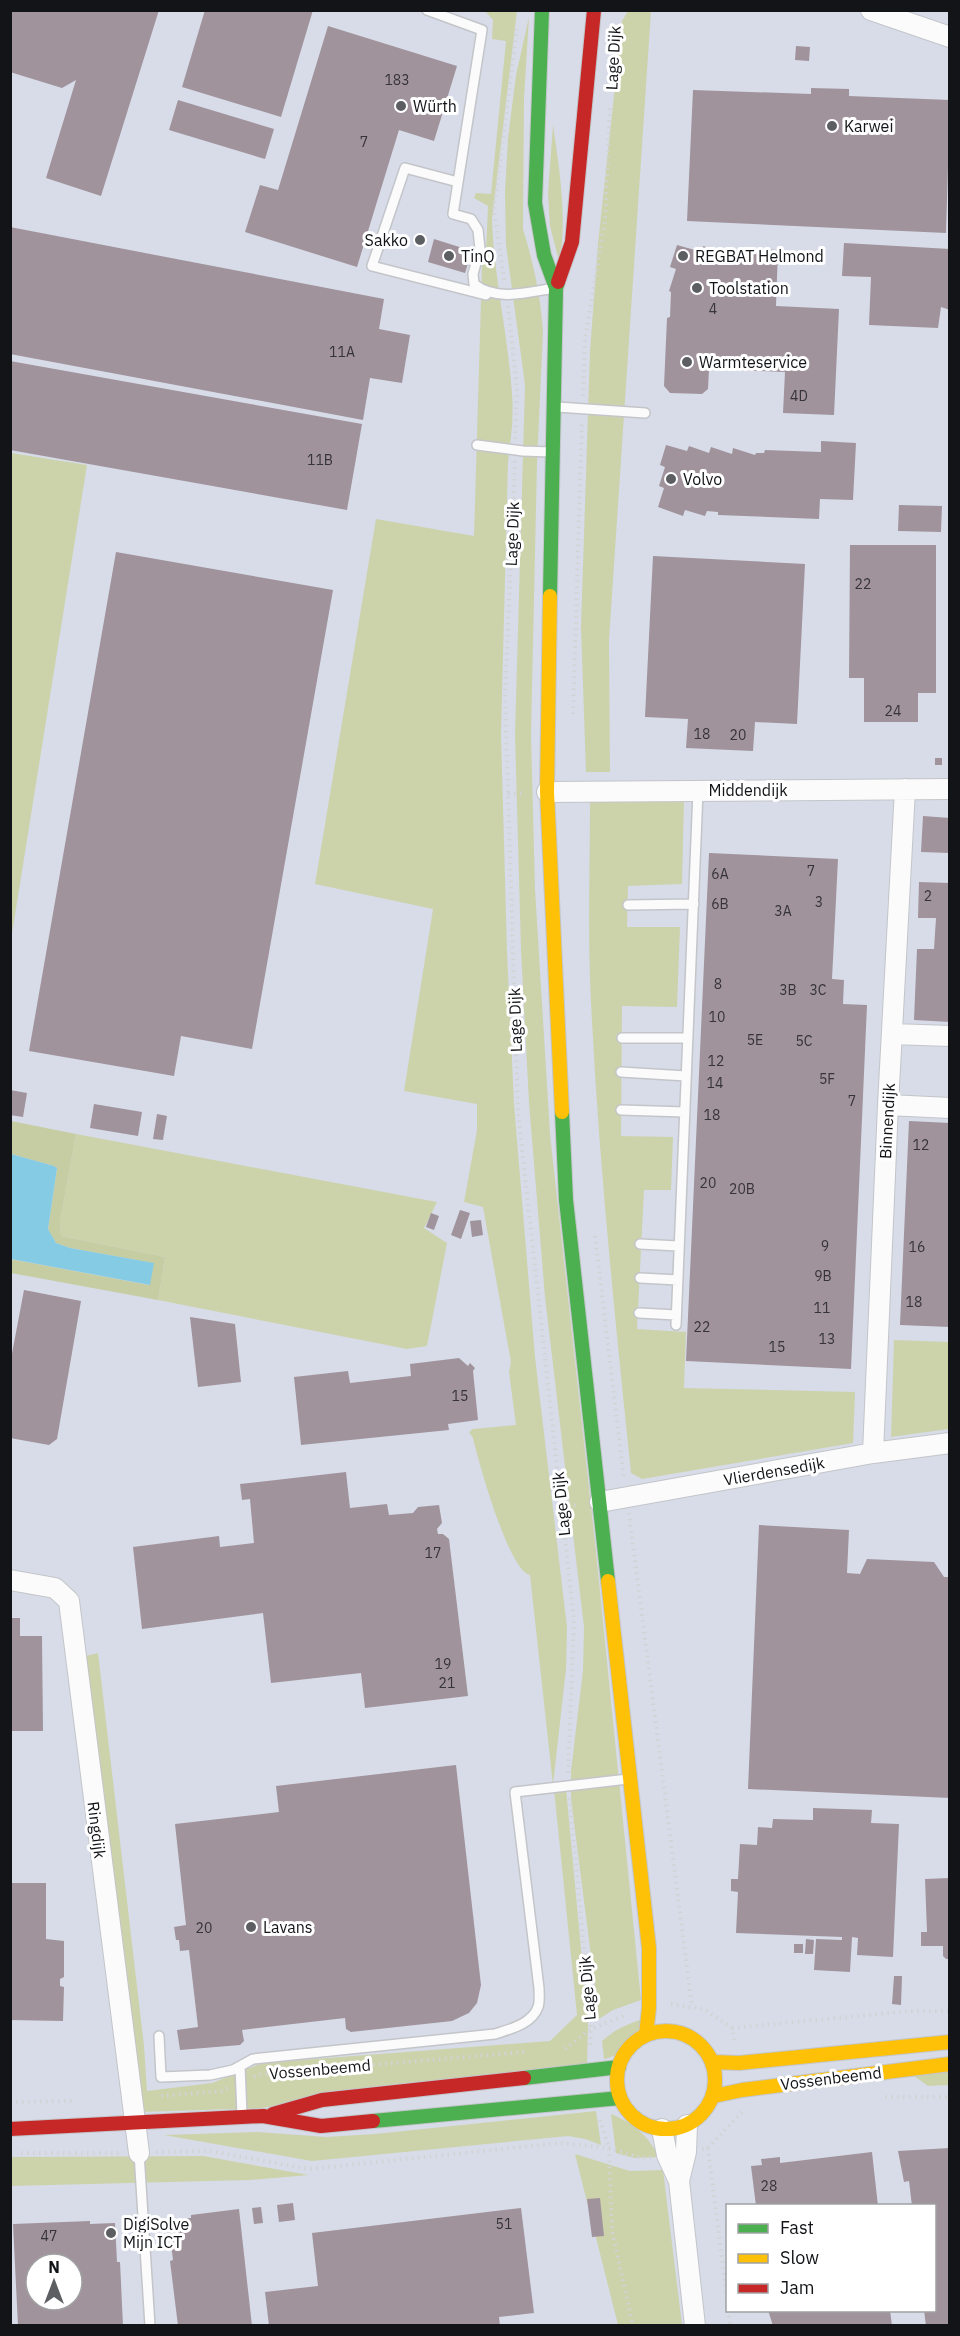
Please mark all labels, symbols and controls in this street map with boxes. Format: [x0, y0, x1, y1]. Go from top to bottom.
street label: Lage Dijk [601, 25, 625, 91]
house number: 183 [384, 71, 410, 89]
place label: Würth [413, 96, 457, 116]
marker: Würth [394, 99, 408, 113]
place label: Karwei [844, 116, 893, 136]
marker: Karwei [825, 119, 839, 133]
house number: 7 [360, 133, 368, 151]
place label: Sakko [365, 230, 408, 250]
marker: Sakko [413, 233, 427, 247]
place label: TinQ [461, 246, 495, 266]
place label: REGBAT Helmond [695, 246, 824, 266]
marker: TinQ [442, 249, 456, 263]
marker: REGBAT Helmond [676, 249, 690, 263]
place label: Toolstation [709, 278, 789, 298]
marker: Toolstation [690, 281, 704, 295]
house number: 4 [709, 300, 717, 318]
house number: 11A [329, 343, 355, 361]
place label: Warmteservice [699, 352, 807, 372]
marker: Warmteservice [680, 355, 694, 369]
house number: 4D [790, 387, 808, 405]
house number: 11B [307, 451, 333, 469]
place label: Volvo [683, 469, 722, 489]
marker: Volvo [664, 472, 678, 486]
street label: Lage Dijk [501, 501, 523, 567]
house number: 22 [855, 575, 871, 593]
house number: 24 [885, 702, 901, 720]
house number: 18 [694, 725, 710, 743]
house number: 20 [730, 726, 746, 744]
street label: Middendijk [708, 780, 788, 800]
house number: 7 [807, 862, 815, 880]
house number: 6A [711, 865, 729, 883]
house number: 2 [924, 887, 932, 905]
house number: 3 [815, 893, 823, 911]
house number: 6B [711, 895, 729, 913]
house number: 3A [774, 902, 792, 920]
house number: 8 [714, 975, 722, 993]
house number: 3B [779, 981, 797, 999]
house number: 3C [809, 981, 827, 999]
street label: Lage Dijk [504, 987, 526, 1053]
house number: 10 [709, 1008, 725, 1026]
house number: 5E [747, 1031, 763, 1049]
house number: 5C [795, 1032, 813, 1050]
house number: 12 [708, 1052, 724, 1070]
house number: 5F [819, 1070, 835, 1088]
house number: 14 [707, 1074, 723, 1092]
street label: Binnendijk [875, 1082, 899, 1160]
house number: 7 [848, 1092, 856, 1110]
house number: 18 [704, 1106, 720, 1124]
house number: 12 [913, 1136, 929, 1154]
house number: 20 [700, 1174, 716, 1192]
house number: 20B [729, 1180, 755, 1198]
house number: 9 [821, 1237, 829, 1255]
house number: 16 [909, 1238, 925, 1256]
house number: 9B [814, 1267, 832, 1285]
house number: 18 [906, 1293, 922, 1311]
house number: 11 [814, 1299, 830, 1317]
house number: 22 [694, 1318, 710, 1336]
house number: 13 [819, 1330, 835, 1348]
house number: 15 [769, 1338, 785, 1356]
house number: 15 [452, 1387, 468, 1405]
street label: Vlierdensedijk [722, 1452, 827, 1490]
street label: Lage Dijk [548, 1470, 574, 1537]
house number: 17 [425, 1544, 441, 1562]
house number: 19 [435, 1655, 451, 1673]
house number: 21 [439, 1674, 455, 1692]
street label: Ringdijk [84, 1800, 110, 1860]
place label: Lavans [263, 1917, 313, 1937]
house number: 20 [196, 1919, 212, 1937]
marker: Lavans [244, 1920, 258, 1934]
street label: Lage Dijk [574, 1954, 600, 2021]
street label: Vossenbeemd [268, 2055, 372, 2083]
street label: Vossenbeemd [779, 2062, 883, 2094]
house number: 28 [761, 2177, 777, 2195]
legend [726, 2204, 936, 2312]
place label: DigiSolve Mijn ICT [123, 2214, 189, 2252]
house number: 51 [496, 2215, 512, 2233]
text: Fast [780, 2216, 814, 2239]
marker: DigiSolve Mijn ICT [104, 2226, 118, 2240]
house number: 47 [41, 2227, 57, 2245]
text: Slow [780, 2246, 819, 2269]
north arrow [24, 2252, 84, 2312]
text: N [48, 2257, 60, 2277]
text: Jam [780, 2276, 815, 2299]

